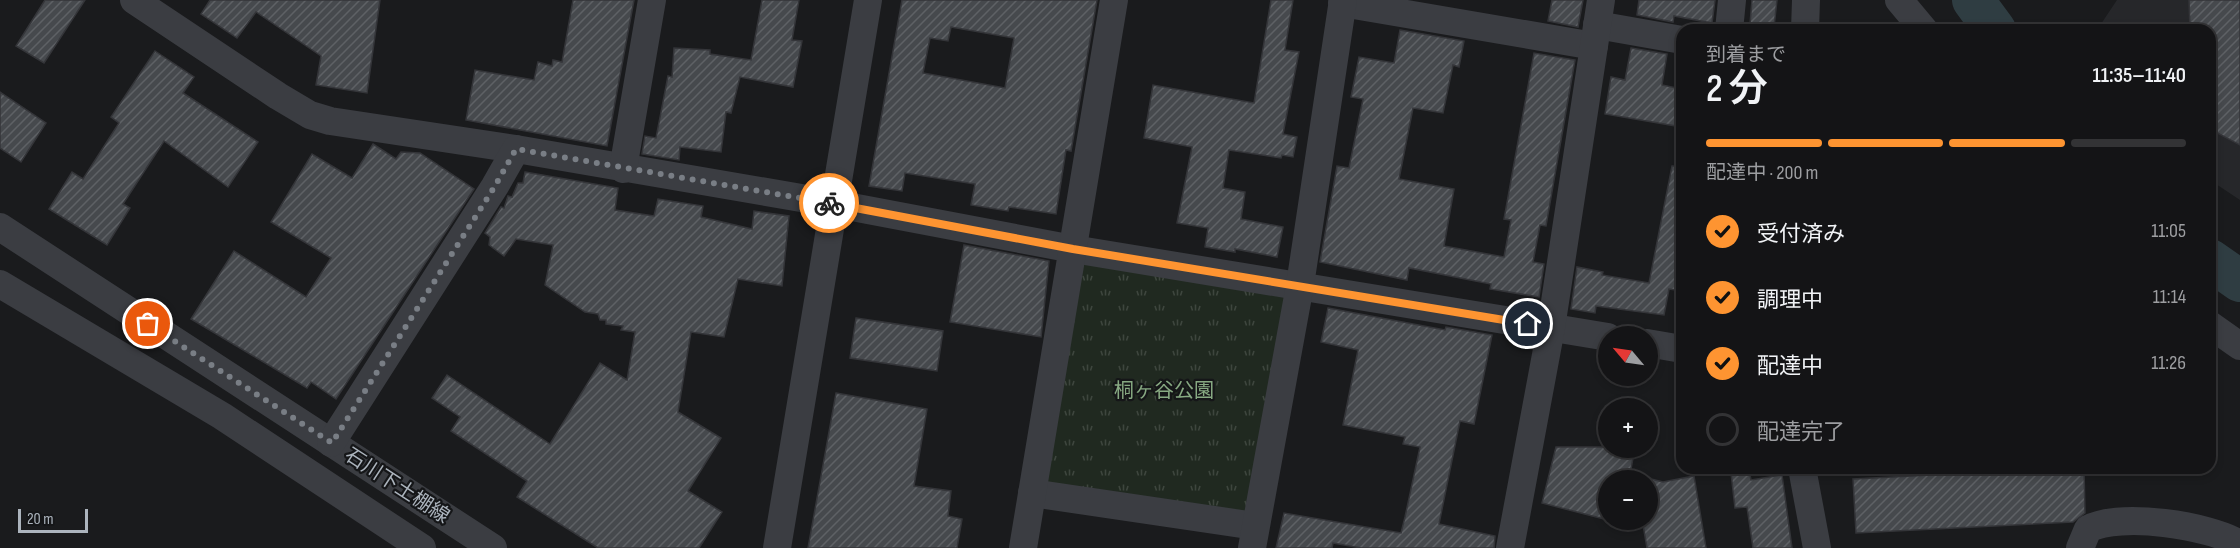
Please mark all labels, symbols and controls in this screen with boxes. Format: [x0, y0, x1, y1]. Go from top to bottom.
text: 到着まで [1706, 43, 1786, 67]
text: 11:35–11:40 [2092, 62, 2186, 89]
text: 2 分 [1706, 66, 1768, 113]
text: 配達中 · 200 m [1706, 161, 1818, 185]
courier [799, 173, 859, 233]
icon: bike [813, 187, 846, 220]
icon: check [1706, 215, 1739, 248]
text: 11:05 [2151, 219, 2186, 243]
text: 受付済み [1757, 221, 1845, 248]
icon: check [1706, 281, 1739, 314]
text: 11:14 [2153, 285, 2186, 309]
text: 調理中 [1757, 287, 1823, 314]
pin [122, 298, 173, 349]
pin [1502, 298, 1553, 349]
icon: bag [131, 307, 164, 340]
icon: home [1511, 307, 1544, 340]
north arrow [1598, 326, 1658, 386]
map controls [1598, 326, 1658, 530]
icon: check [1706, 347, 1739, 380]
text: 11:26 [2151, 351, 2186, 375]
text: 配達中 [1757, 353, 1823, 380]
park label: 桐ヶ谷公園 [1114, 379, 1214, 403]
button: + [1598, 398, 1658, 458]
text: 配達完了 [1757, 419, 1845, 446]
street label: 石川下土棚線 [340, 443, 454, 529]
button: − [1598, 470, 1658, 530]
scale bar [18, 506, 88, 534]
text: 20 m [27, 510, 54, 529]

